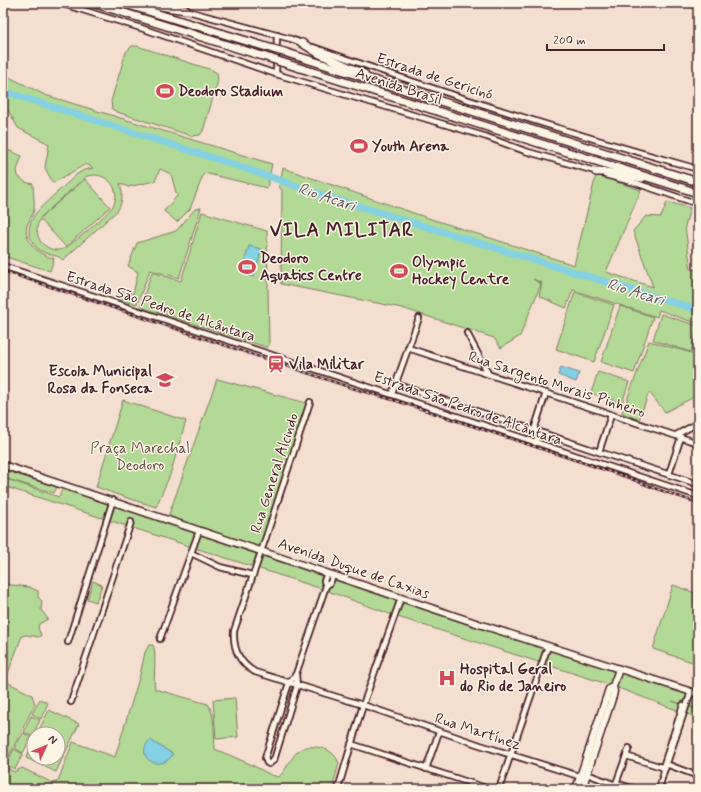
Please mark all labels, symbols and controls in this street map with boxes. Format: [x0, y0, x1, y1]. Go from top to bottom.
scale bar [547, 26, 664, 52]
text: 200 m [553, 33, 586, 49]
street label: Estrada de Gericinó [374, 49, 495, 105]
street label: Avenida Brasil [353, 64, 445, 110]
sports icon: Deodoro Stadium [155, 81, 175, 101]
place label: Deodoro Stadium [178, 82, 283, 102]
sports icon: Youth Arena [349, 136, 369, 156]
place label: Youth Arena [372, 137, 450, 157]
water label: Rio Acari [295, 178, 359, 217]
district label: VILA MILITAR [270, 218, 414, 243]
place label: Deodoro Aquatics Centre [260, 249, 362, 286]
place label: Olympic Hockey Centre [412, 253, 510, 290]
sports icon: Deodoro Aquatics Centre [237, 257, 257, 277]
sports icon: Olympic Hockey Centre [389, 261, 409, 281]
street label: Estrada São Pedro de Alcântara [63, 267, 258, 347]
water label: Rio Acari [604, 274, 668, 312]
street label: Rua Sargento Morais Pinheiro [465, 347, 648, 424]
station icon: Vila Militar [266, 354, 286, 374]
place label: Vila Militar [289, 355, 365, 375]
place label: Escola Municipal Rosa da Fonseca [47, 362, 153, 399]
street label: Estrada São Pedro de Alcântara [371, 367, 564, 451]
school or university icon: Escola Municipal Rosa da Fonseca [155, 370, 175, 390]
street label: Rua General Alcindo [246, 411, 304, 536]
park label: Praça Marechal Deodoro [90, 439, 190, 476]
street label: Avenida Duque de Caxias [275, 534, 432, 604]
place label: Hospital Geral do Rio de Janeiro [460, 660, 566, 697]
hospital icon: Hospital Geral do Rio de Janeiro [437, 668, 457, 688]
street label: Rua Martínez [432, 709, 523, 755]
north arrow [26, 726, 66, 766]
text: N [45, 732, 60, 747]

